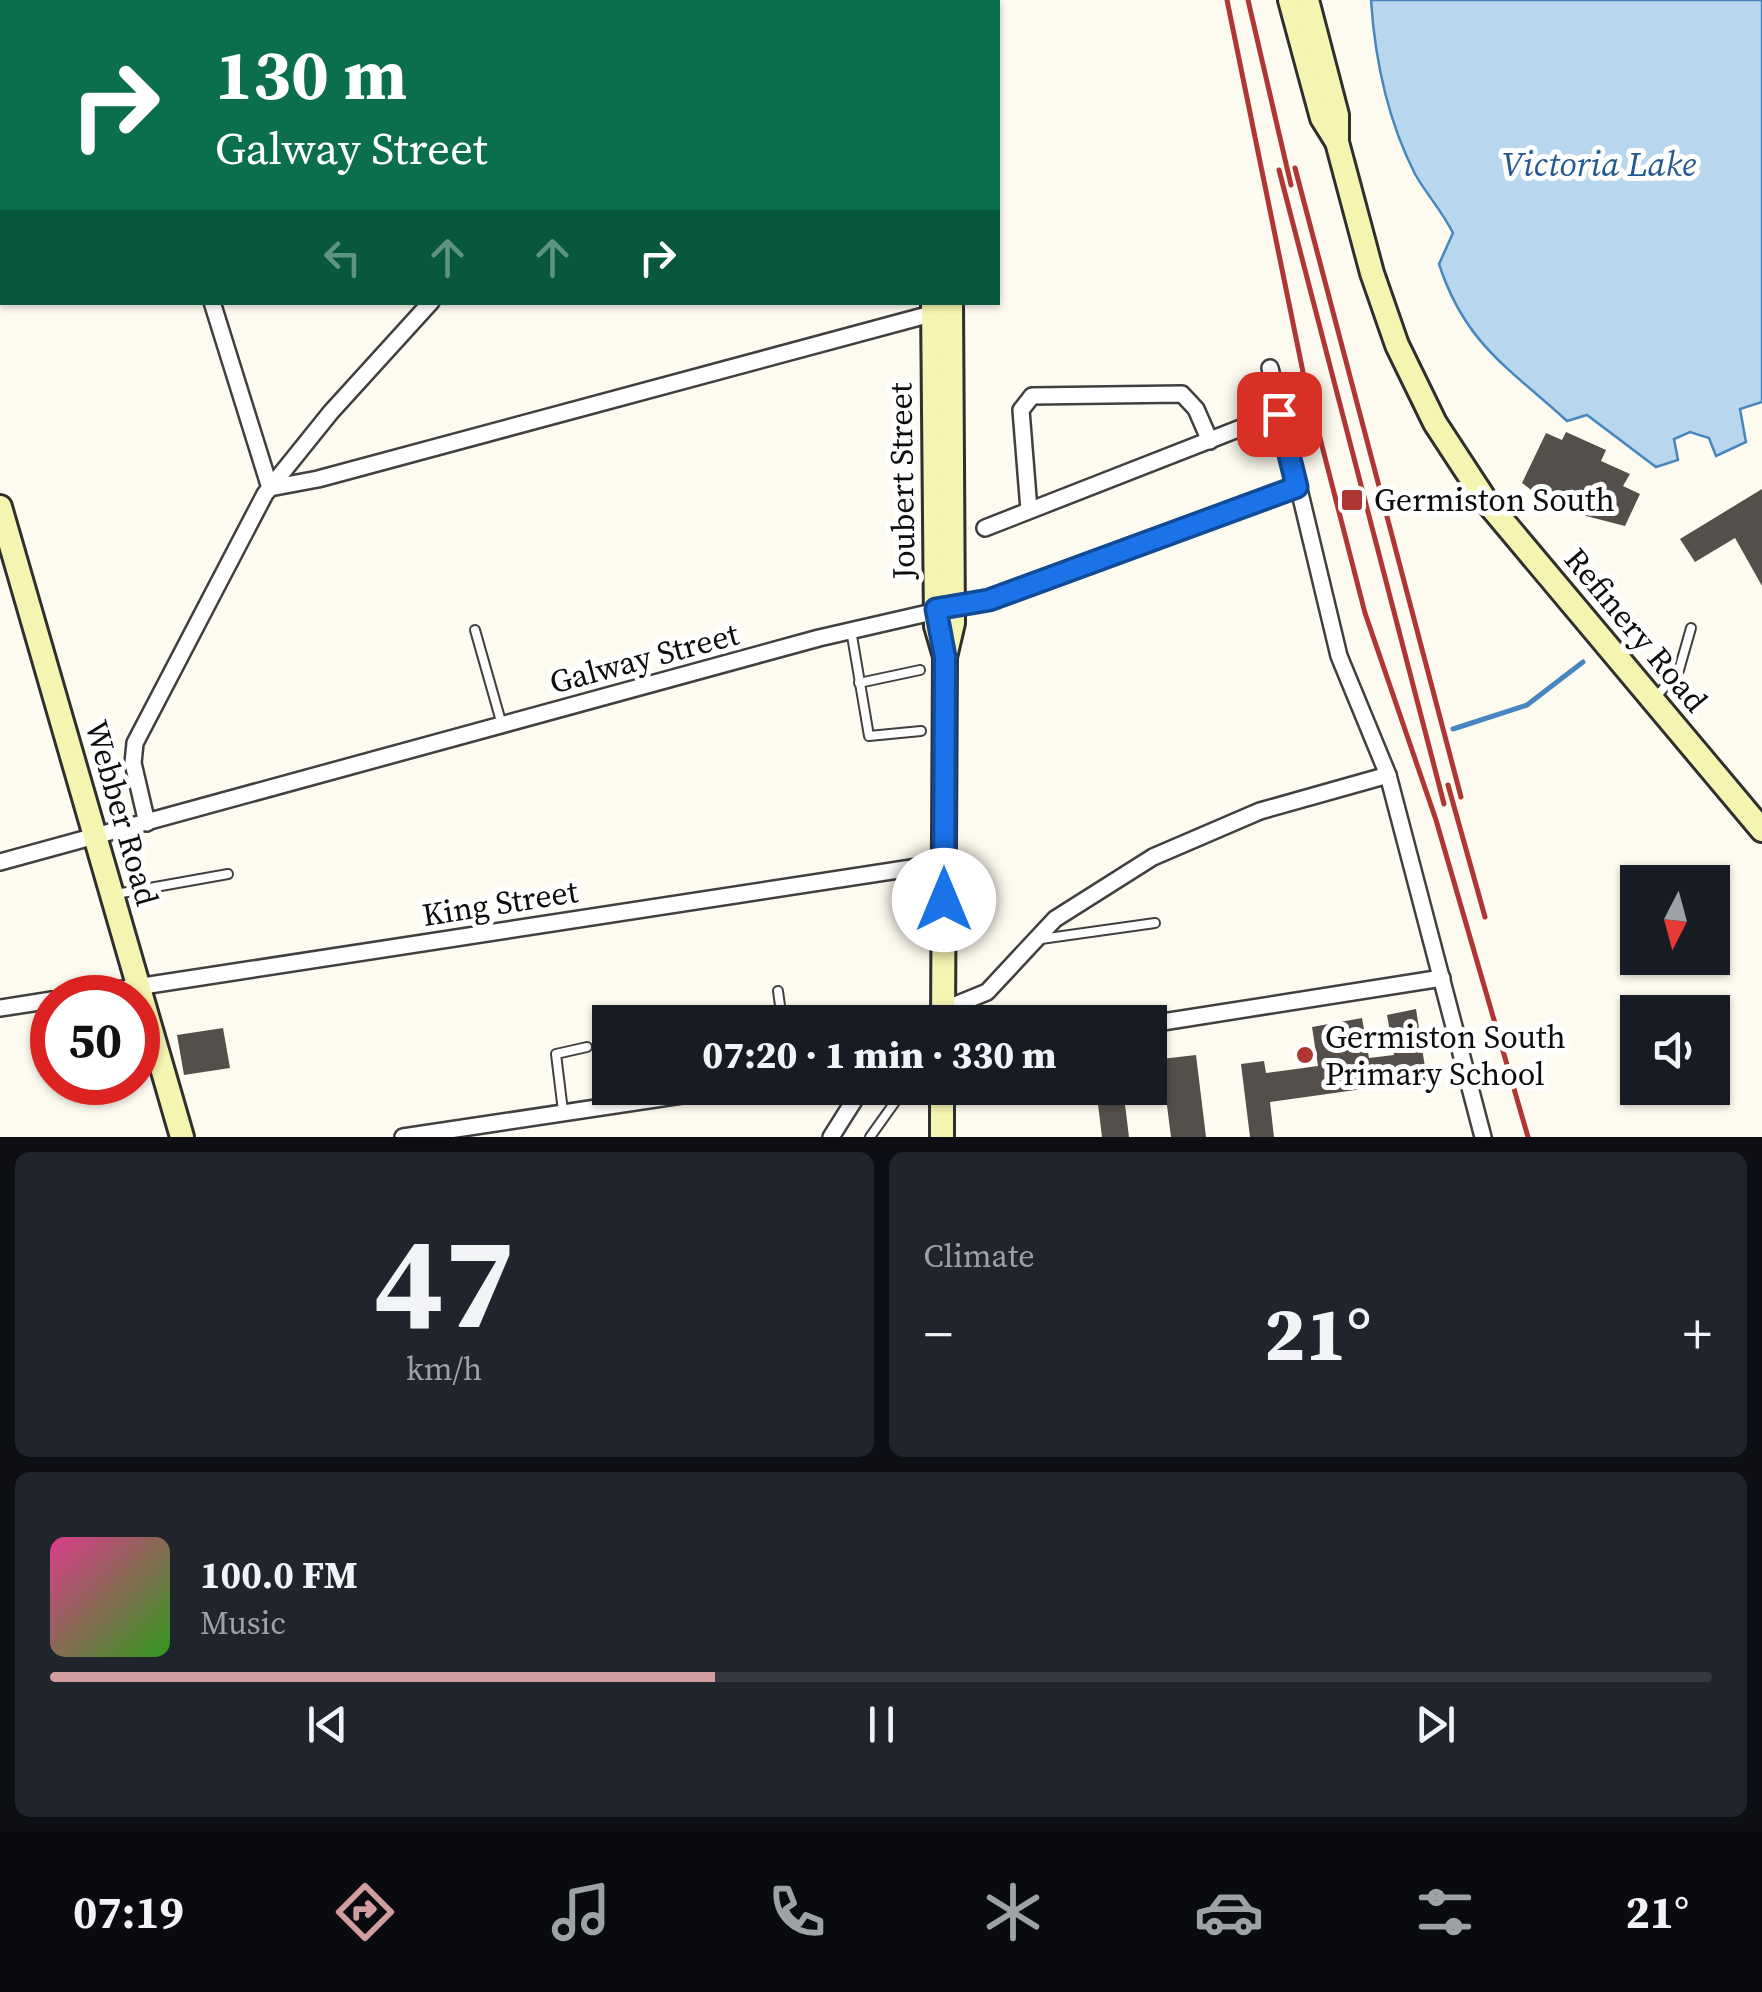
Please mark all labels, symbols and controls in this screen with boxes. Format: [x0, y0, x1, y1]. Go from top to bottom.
text: 130 m [215, 26, 407, 122]
icon: right [50, 40, 180, 170]
text: Galway Street [215, 117, 488, 179]
water label: Victoria Lake [1502, 140, 1696, 188]
icon: left [315, 230, 370, 285]
icon: ahead [420, 230, 475, 285]
icon: ahead [525, 230, 580, 285]
icon: right [630, 230, 685, 285]
pin [1237, 372, 1322, 457]
street label: Joubert Street [878, 382, 926, 581]
icon: arrive [1252, 387, 1307, 442]
place label: Germiston South [1374, 478, 1615, 522]
marker: Germiston South [1339, 487, 1365, 513]
street label: Refinery Road [1554, 539, 1718, 721]
street label: Galway Street [545, 612, 744, 704]
street label: Webber Road [75, 715, 169, 911]
position arrow [892, 848, 996, 952]
north arrow [1620, 865, 1730, 975]
map controls [1620, 865, 1730, 1105]
street label: King Street [419, 869, 582, 937]
speed limit sign: 50 [30, 975, 160, 1105]
button: sound [1620, 995, 1730, 1105]
place label: Germiston South Primary School [1325, 1015, 1566, 1096]
text: 07:20 · 1 min · 330 m [702, 1029, 1057, 1081]
marker: Germiston South Primary School [1294, 1044, 1316, 1066]
text: 47 [374, 1192, 515, 1371]
text: Climate [924, 1234, 1035, 1278]
text: 21° [1264, 1282, 1371, 1385]
text: − [924, 1296, 953, 1371]
text: + [1683, 1296, 1712, 1371]
text: km/h [406, 1347, 482, 1391]
text: 100.0 FM [200, 1549, 358, 1601]
text: Music [200, 1601, 286, 1645]
icon: previous [300, 1697, 355, 1752]
icon: pause [854, 1697, 909, 1752]
icon: next [1408, 1697, 1463, 1752]
icon: directions [330, 1877, 400, 1947]
icon: music [546, 1877, 616, 1947]
icon: phone [762, 1877, 832, 1947]
icon: climate [978, 1877, 1048, 1947]
icon: car [1194, 1877, 1264, 1947]
icon: filters [1410, 1877, 1480, 1947]
text: 07:19 [73, 1881, 184, 1943]
text: 21° [1625, 1881, 1689, 1943]

